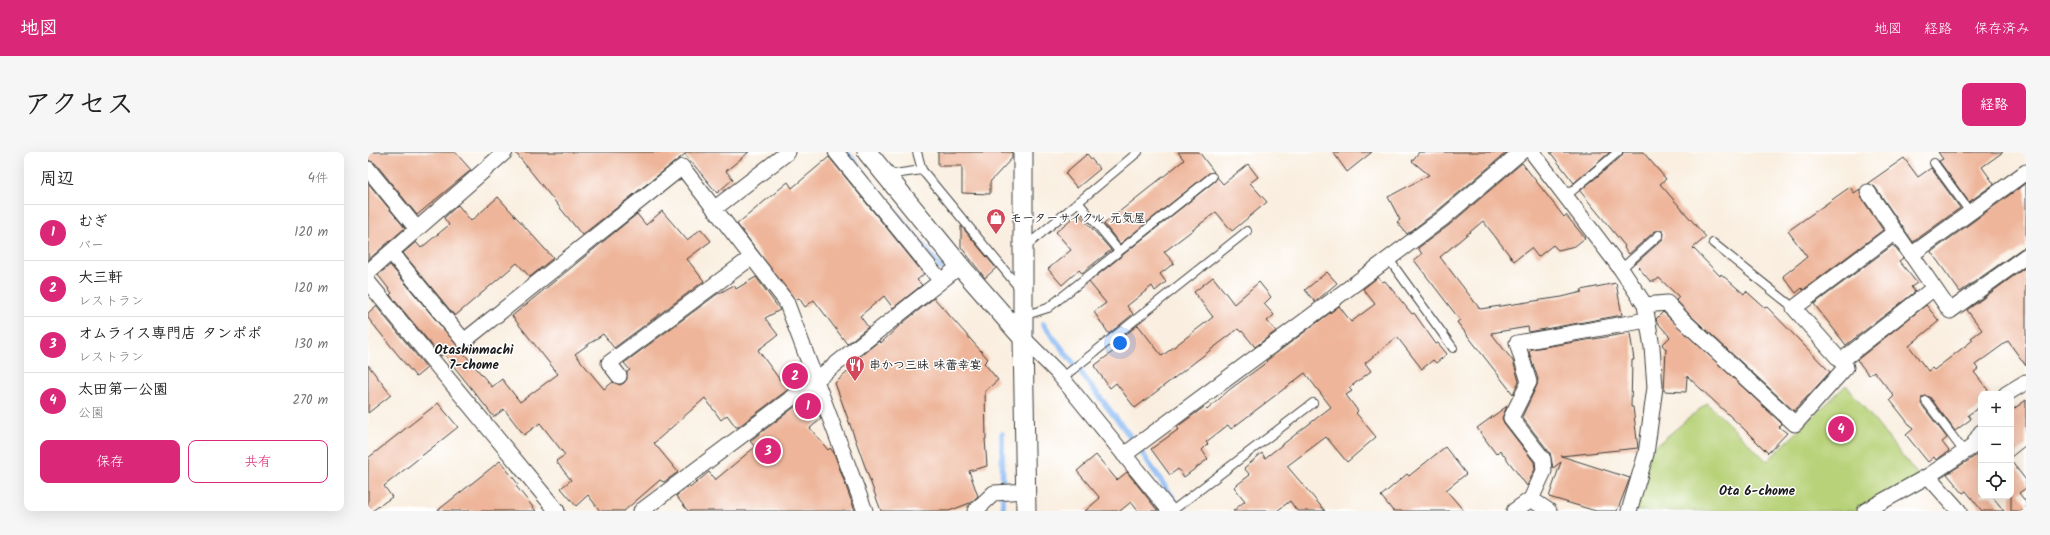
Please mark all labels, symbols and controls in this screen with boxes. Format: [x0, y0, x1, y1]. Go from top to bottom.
text: 地図 [20, 14, 58, 44]
text: 地図 [1874, 18, 1902, 40]
text: 経路 [1924, 18, 1952, 40]
text: 保存済み [1974, 18, 2030, 40]
text: アクセス [24, 83, 134, 128]
button: 経路 [1962, 83, 2026, 126]
text: 周辺 [40, 166, 74, 193]
text: 4件 [308, 168, 328, 189]
shop icon: モーターサイクル 元気屋 [985, 207, 1007, 235]
place label: モーターサイクル 元気屋 [1010, 209, 1146, 228]
text: むぎ [78, 210, 108, 234]
text: 1 [51, 222, 55, 243]
text: 120 m [294, 222, 328, 243]
text: バー [78, 235, 104, 256]
text: 大三軒 [78, 266, 123, 290]
text: 2 [49, 278, 57, 299]
text: 120 m [294, 278, 328, 299]
text: レストラン [78, 291, 144, 312]
text: オムライス専門店 タンポポ [78, 322, 262, 346]
your location [1110, 333, 1130, 353]
text: 3 [49, 334, 57, 355]
text: 130 m [294, 334, 328, 355]
district label: Otashinmachi 7-chome [435, 340, 514, 376]
text: レストラン [78, 347, 144, 368]
restaurant icon: 串かつ三昧 味蕾幸宴 [844, 354, 866, 382]
place label: 串かつ三昧 味蕾幸宴 [869, 356, 982, 375]
pin: 2 [782, 361, 808, 391]
text: 太田第一公園 [78, 378, 168, 402]
text: 4 [49, 390, 57, 411]
text: 270 m [292, 390, 328, 411]
pin: 1 [795, 391, 821, 421]
map controls [1978, 391, 2014, 499]
button: + [1978, 391, 2014, 427]
text: 公園 [78, 403, 104, 424]
pin: 4 [1828, 414, 1854, 444]
button: − [1978, 427, 2014, 463]
pin: 3 [755, 436, 781, 466]
button: 保存 [40, 440, 180, 483]
button: 共有 [188, 440, 328, 483]
button: locate [1978, 463, 2014, 499]
district label: Ota 6-chome [1719, 481, 1796, 502]

